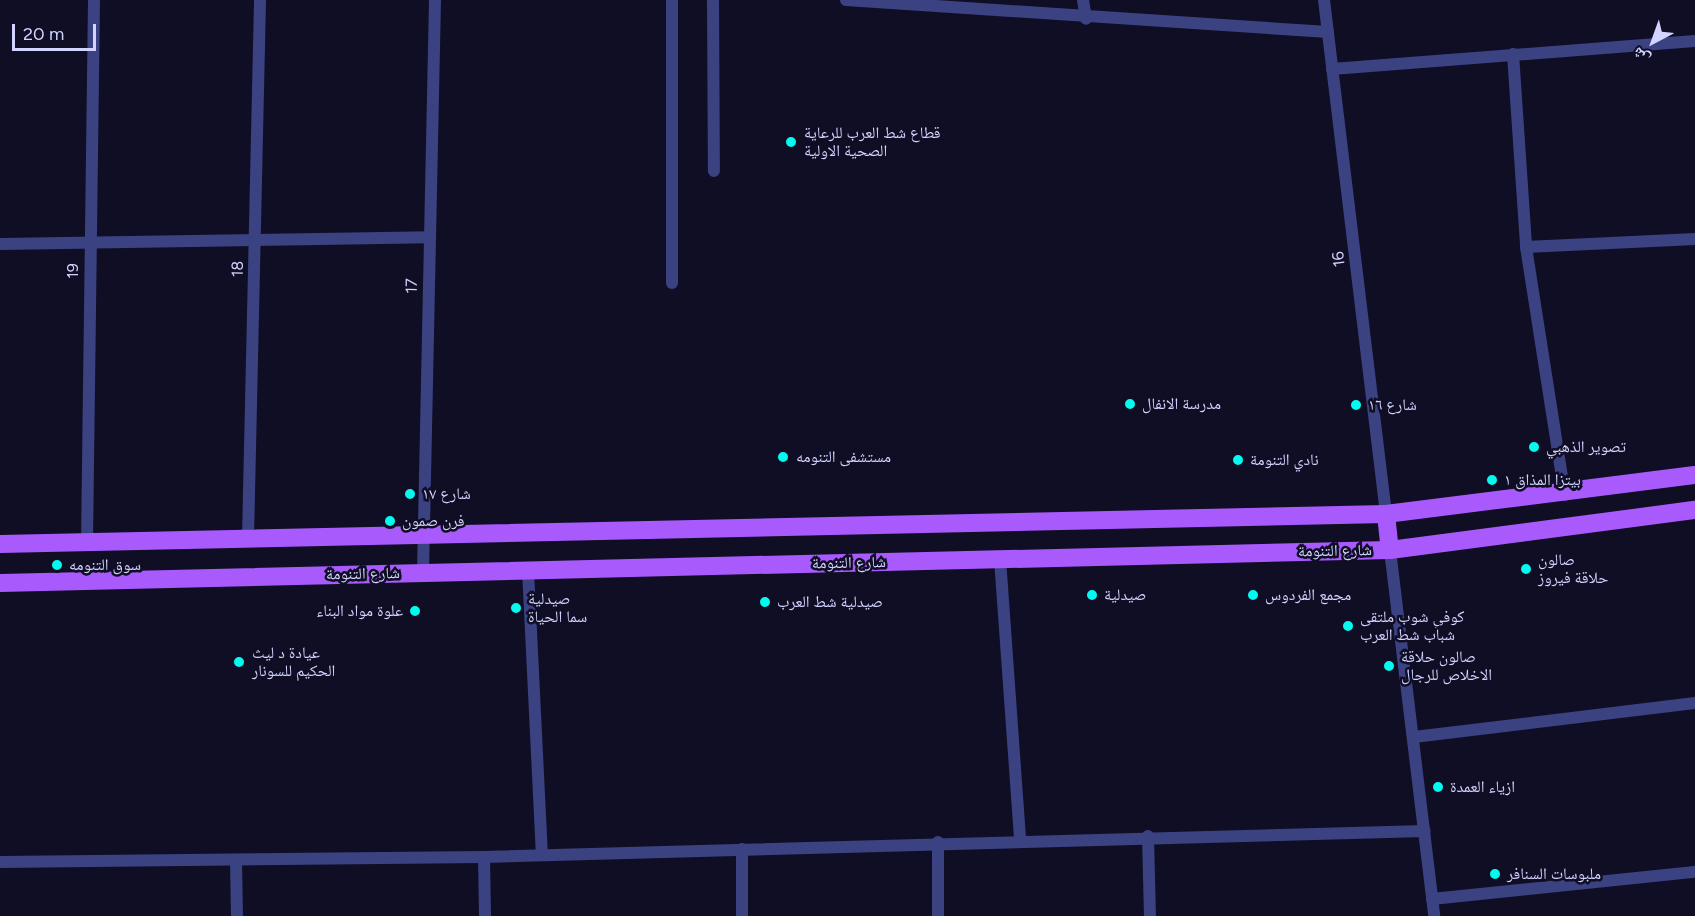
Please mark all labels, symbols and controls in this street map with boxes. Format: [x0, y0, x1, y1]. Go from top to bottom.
scale bar [15, 12, 99, 50]
north arrow [1623, 12, 1683, 72]
text: 20 m [23, 23, 64, 45]
text: ش [1628, 43, 1654, 69]
place label: قطاع شط العرب للرعاية الصحية الاولية [804, 123, 941, 161]
marker: قطاع شط العرب للرعاية الصحية الاولية [782, 133, 800, 151]
street label: 16 [1329, 250, 1349, 268]
street label: 18 [228, 261, 248, 277]
street label: 19 [63, 263, 83, 279]
street label: 17 [402, 278, 422, 294]
place label: مدرسة الانفال [1142, 394, 1221, 414]
place label: شارع ١٦ [1368, 395, 1417, 415]
marker: مدرسة الانفال [1123, 397, 1137, 411]
marker: شارع ١٦ [1349, 398, 1363, 412]
place label: تصوير الذهبي [1546, 437, 1626, 457]
marker: تصوير الذهبي [1527, 440, 1541, 454]
place label: مستشفى التنومه [796, 447, 891, 467]
marker: مستشفى التنومه [774, 448, 792, 466]
place label: نادي التنومة [1250, 450, 1319, 470]
marker: نادي التنومة [1231, 453, 1245, 467]
place label: بيتزا المذاق ١ [1504, 470, 1581, 490]
marker: بيتزا المذاق ١ [1485, 473, 1499, 487]
place label: شارع ١٧ [422, 484, 471, 504]
marker: شارع ١٧ [403, 487, 417, 501]
place label: فرن صمون [402, 511, 465, 531]
marker: فرن صمون [383, 514, 397, 528]
street label: شارع التنومة [1298, 541, 1372, 561]
place label: صالون حلاقة فيروز [1538, 550, 1608, 588]
street label: شارع التنومة [812, 553, 886, 573]
place label: سوق التنومه [69, 555, 141, 575]
marker: سوق التنومه [50, 558, 64, 572]
marker: صالون حلاقة فيروز [1519, 562, 1533, 576]
street label: شارع التنومة [326, 564, 400, 584]
place label: صيدلية [1104, 585, 1146, 605]
place label: مجمع الفردوس [1265, 585, 1351, 605]
marker: صيدلية [1085, 588, 1099, 602]
marker: مجمع الفردوس [1246, 588, 1260, 602]
place label: صيدلية سما الحياة [528, 589, 587, 627]
place label: صيدلية شط العرب [777, 592, 883, 612]
marker: صيدلية شط العرب [758, 595, 772, 609]
place label: علوة مواد البناء [316, 601, 403, 621]
marker: صيدلية سما الحياة [509, 601, 523, 615]
marker: علوة مواد البناء [408, 604, 422, 618]
place label: كوفي شوب ملتقى شباب شط العرب [1360, 607, 1464, 645]
marker: كوفي شوب ملتقى شباب شط العرب [1341, 619, 1355, 633]
place label: عيادة د ليث الحكيم للسونار [252, 643, 335, 681]
place label: صالون حلاقة الاخلاص للرجال [1401, 647, 1492, 685]
marker: عيادة د ليث الحكيم للسونار [230, 653, 248, 671]
marker: صالون حلاقة الاخلاص للرجال [1382, 659, 1396, 673]
place label: ازياء العمدة [1450, 777, 1515, 797]
marker: ازياء العمدة [1431, 780, 1445, 794]
place label: ملبوسات السنافر [1507, 864, 1601, 884]
marker: ملبوسات السنافر [1488, 867, 1502, 881]

